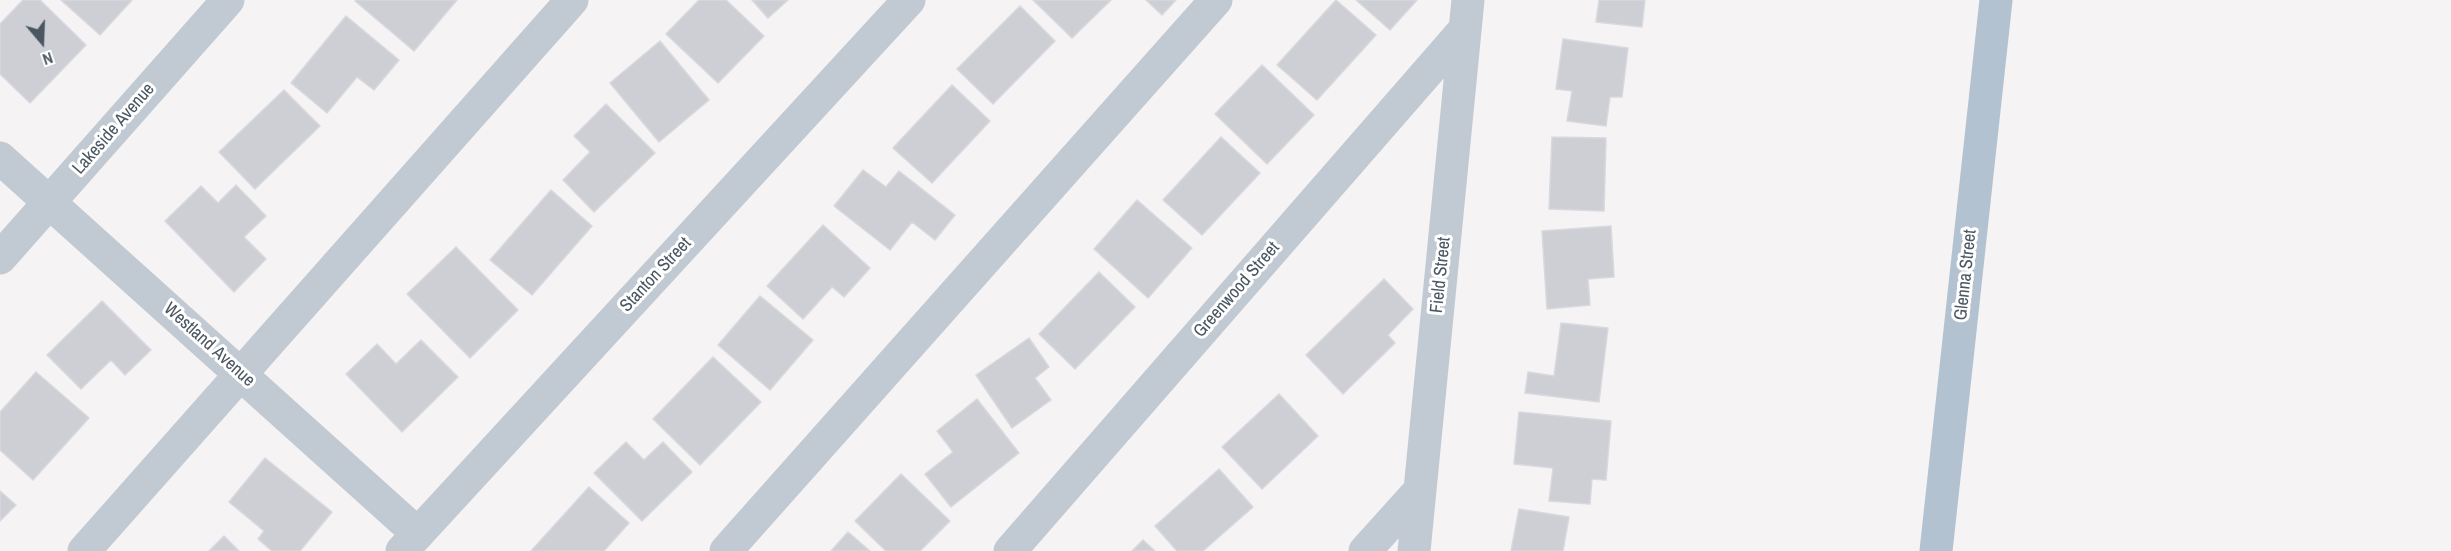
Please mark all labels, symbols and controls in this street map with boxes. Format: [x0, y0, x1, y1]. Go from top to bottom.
north arrow [12, 12, 72, 72]
text: N [40, 47, 56, 71]
street label: Lakeside Avenue [69, 79, 159, 179]
street label: Glenna Street [1950, 229, 1982, 321]
street label: Stanton Street [616, 233, 696, 317]
street label: Field Street [1426, 236, 1456, 314]
street label: Greenwood Street [1190, 238, 1284, 342]
street label: Westland Avenue [159, 298, 259, 392]

